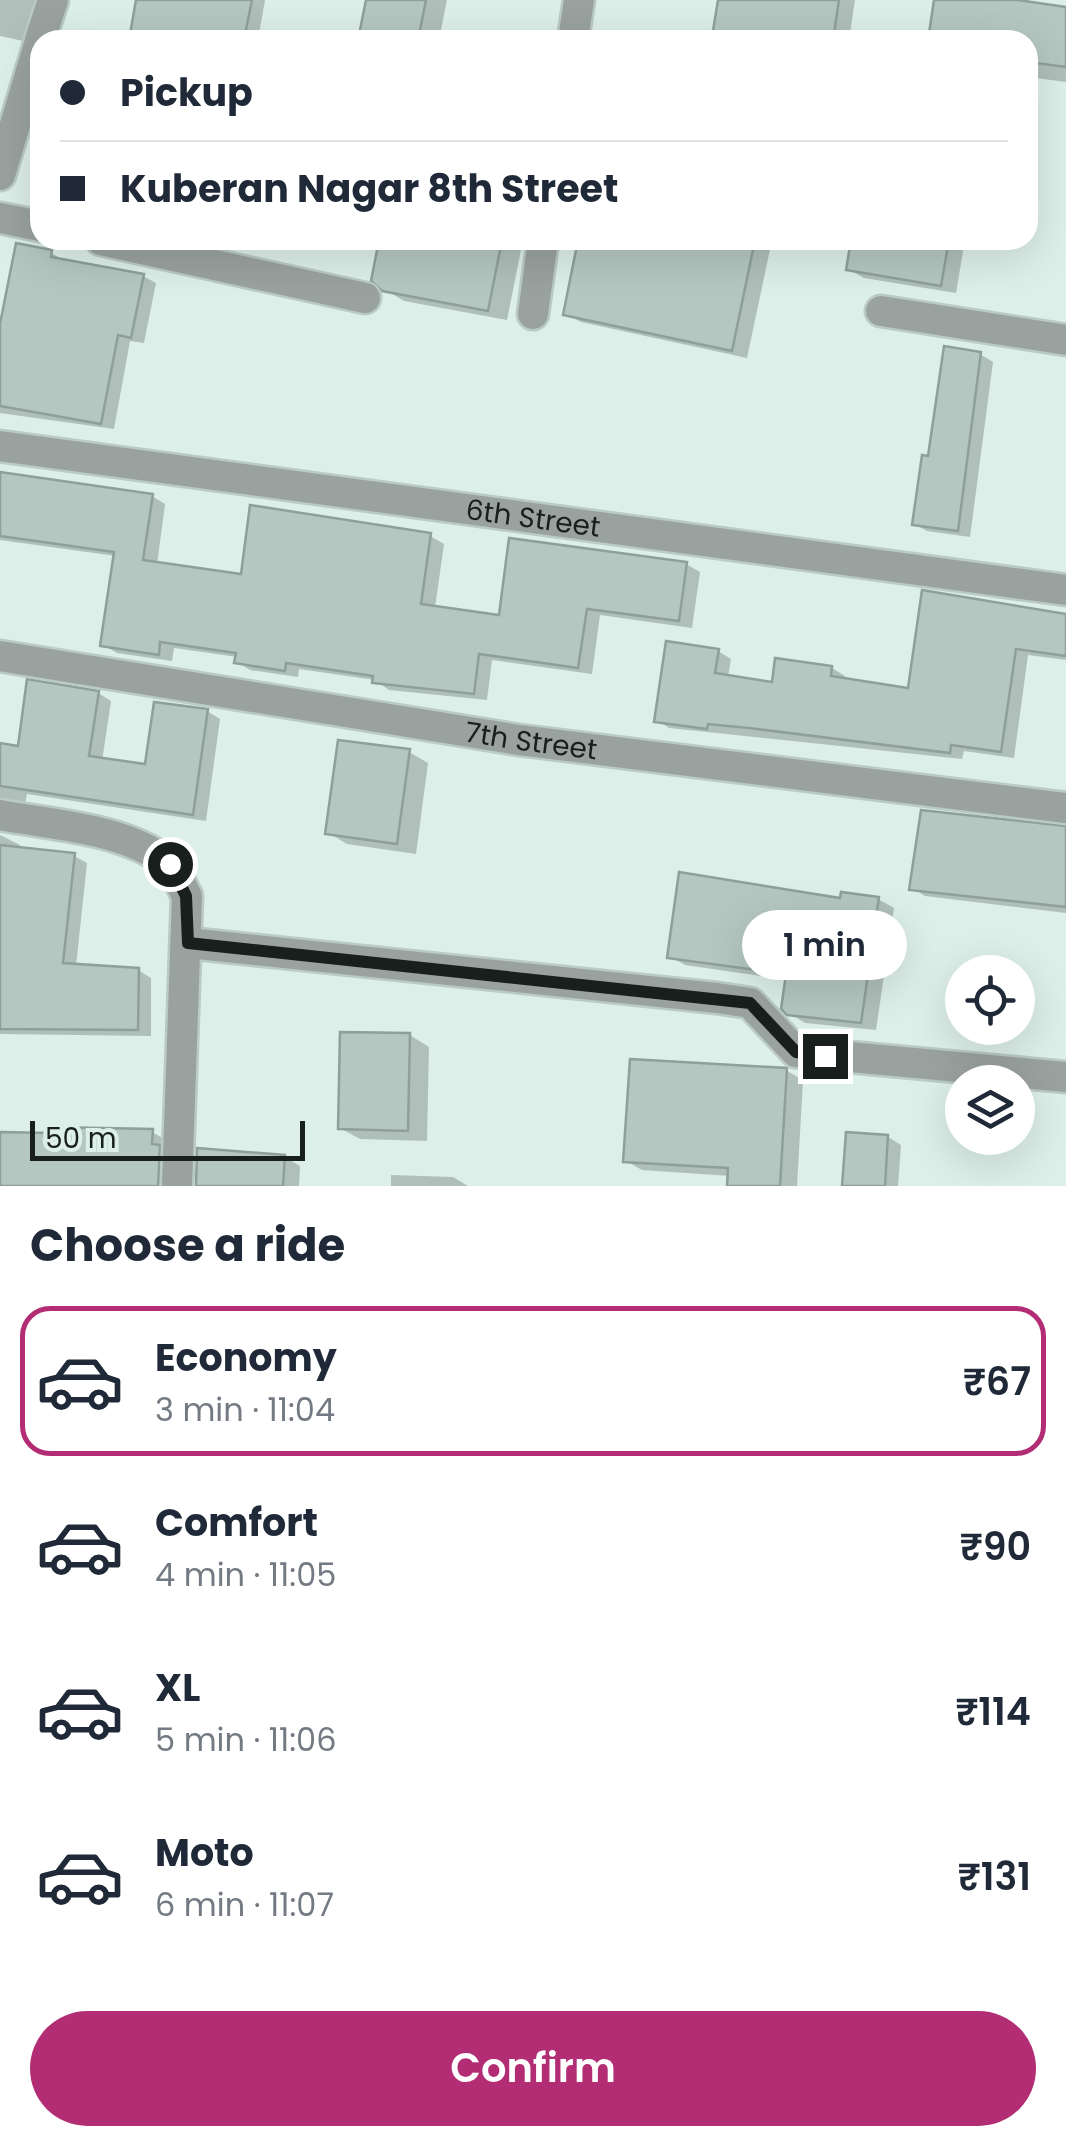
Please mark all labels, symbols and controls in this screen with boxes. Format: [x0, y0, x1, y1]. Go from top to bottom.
text: Pickup [120, 66, 253, 119]
text: Kuberan Nagar 8th Street [120, 162, 618, 215]
street label: 6th Street [463, 490, 603, 546]
street label: 7th Street [462, 712, 600, 769]
route start [148, 842, 193, 887]
callout: 1 min [742, 911, 908, 981]
text: 1 min [783, 922, 866, 967]
map controls [945, 955, 1035, 1155]
button: locate [945, 955, 1035, 1045]
route end [803, 1034, 848, 1079]
button: layers [945, 1065, 1035, 1155]
scale bar [30, 1116, 305, 1160]
text: 50 m [45, 1119, 116, 1158]
text: Choose a ride [30, 1214, 345, 1277]
text: Economy [155, 1331, 337, 1384]
icon: car [35, 1336, 125, 1426]
text: ₹67 [963, 1355, 1031, 1408]
text: 3 min · 11:04 [155, 1387, 335, 1432]
text: Comfort [155, 1496, 318, 1549]
icon: car [35, 1501, 125, 1591]
text: ₹90 [959, 1520, 1031, 1573]
text: 4 min · 11:05 [155, 1552, 336, 1597]
text: XL [155, 1661, 200, 1714]
icon: car [35, 1666, 125, 1756]
text: ₹114 [955, 1685, 1031, 1738]
text: 5 min · 11:06 [155, 1717, 337, 1762]
text: Moto [155, 1826, 254, 1879]
icon: car [35, 1831, 125, 1921]
text: ₹131 [958, 1850, 1031, 1903]
text: 6 min · 11:07 [155, 1882, 334, 1927]
button: Confirm [30, 2011, 1036, 2126]

